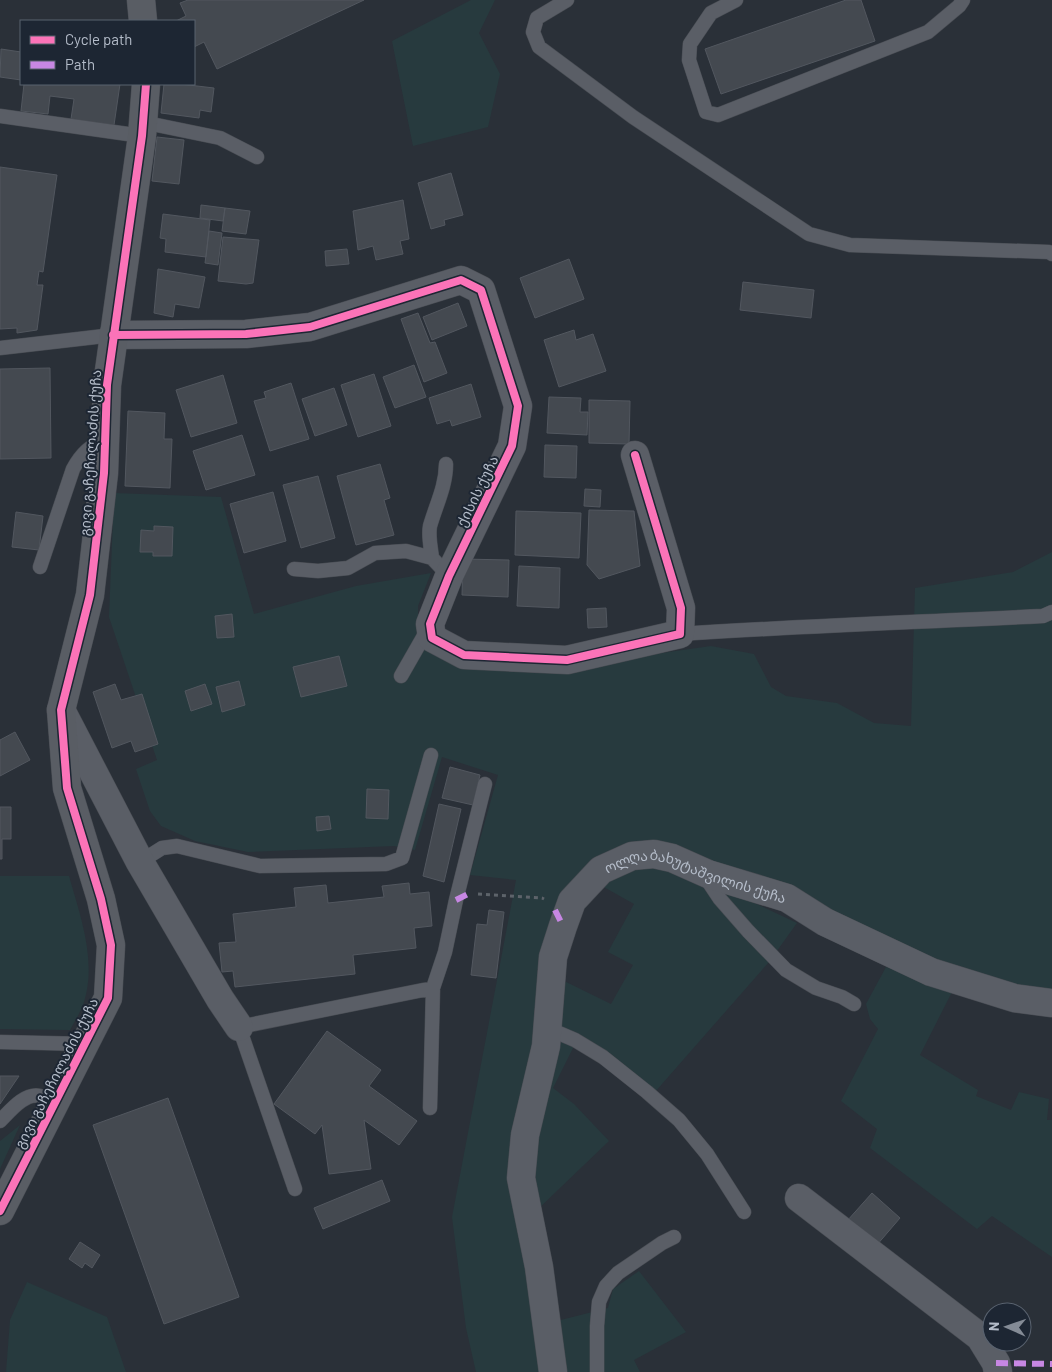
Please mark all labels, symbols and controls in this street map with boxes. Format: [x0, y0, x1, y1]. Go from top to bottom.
legend [20, 20, 195, 85]
text: Cycle path [65, 30, 132, 48]
text: Path [65, 55, 95, 73]
street label: გივი გაჩეჩილაძის ქუჩა [76, 369, 105, 537]
street label: ქისის ქუჩა [453, 453, 502, 530]
street label: ოლღა ბახუტაშვილის ქუჩა [601, 845, 788, 906]
street label: გივი გაჩეჩილაძის ქუჩა [11, 995, 102, 1152]
north arrow [982, 1302, 1032, 1352]
text: N [985, 1322, 1002, 1331]

